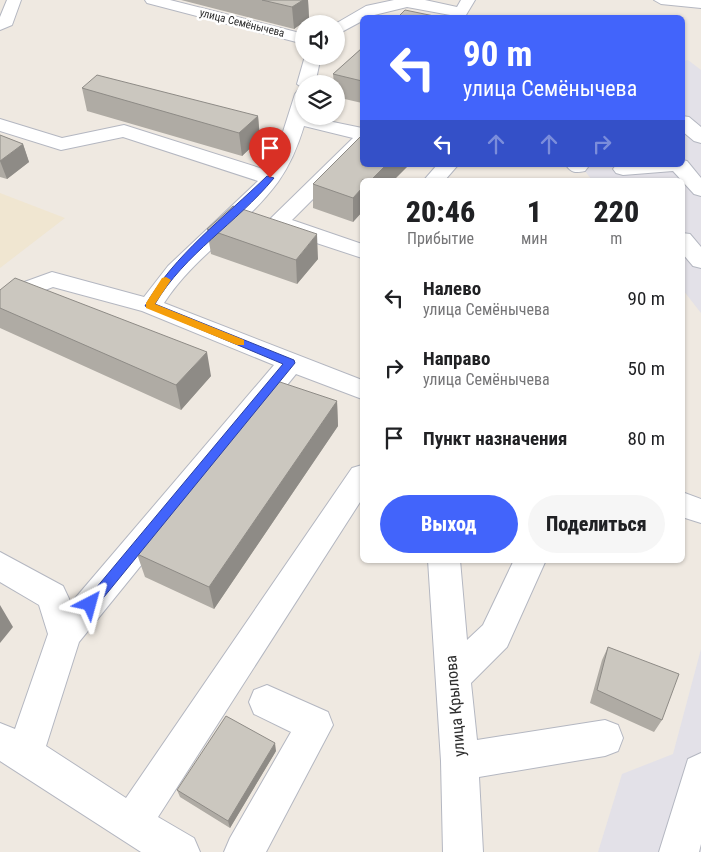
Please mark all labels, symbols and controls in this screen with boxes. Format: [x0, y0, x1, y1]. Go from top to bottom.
street label: улица Семёнычева [198, 6, 286, 40]
map controls [295, 15, 345, 125]
button: sound [295, 15, 345, 65]
text: 90 m [463, 34, 532, 75]
icon: left [380, 35, 445, 100]
button: layers [295, 75, 345, 125]
text: улица Семёнычева [463, 76, 637, 101]
pin [249, 127, 291, 178]
icon: left [429, 130, 457, 158]
icon: ahead [482, 130, 510, 158]
icon: ahead [535, 130, 563, 158]
icon: right [588, 130, 616, 158]
icon: arrive [256, 134, 284, 162]
text: 20:46 [406, 194, 475, 229]
text: 1 [527, 194, 542, 229]
text: 220 [593, 194, 639, 229]
text: Прибытие [407, 229, 474, 248]
text: мин [521, 229, 548, 248]
text: m [610, 229, 622, 248]
text: Налево [423, 277, 481, 300]
icon: left [380, 284, 408, 312]
text: 90 m [628, 287, 665, 310]
text: улица Семёнычева [423, 300, 550, 319]
text: Направо [423, 347, 490, 370]
icon: right [380, 354, 408, 382]
text: 50 m [628, 357, 665, 380]
text: улица Семёнычева [423, 370, 550, 389]
icon: arrive [380, 424, 408, 452]
text: Пункт назначения [423, 427, 567, 450]
text: 80 m [628, 427, 665, 450]
button: Выход [380, 495, 518, 553]
button: Поделиться [528, 495, 665, 553]
position arrow [63, 577, 115, 629]
street label: улица Крылова [441, 654, 469, 758]

